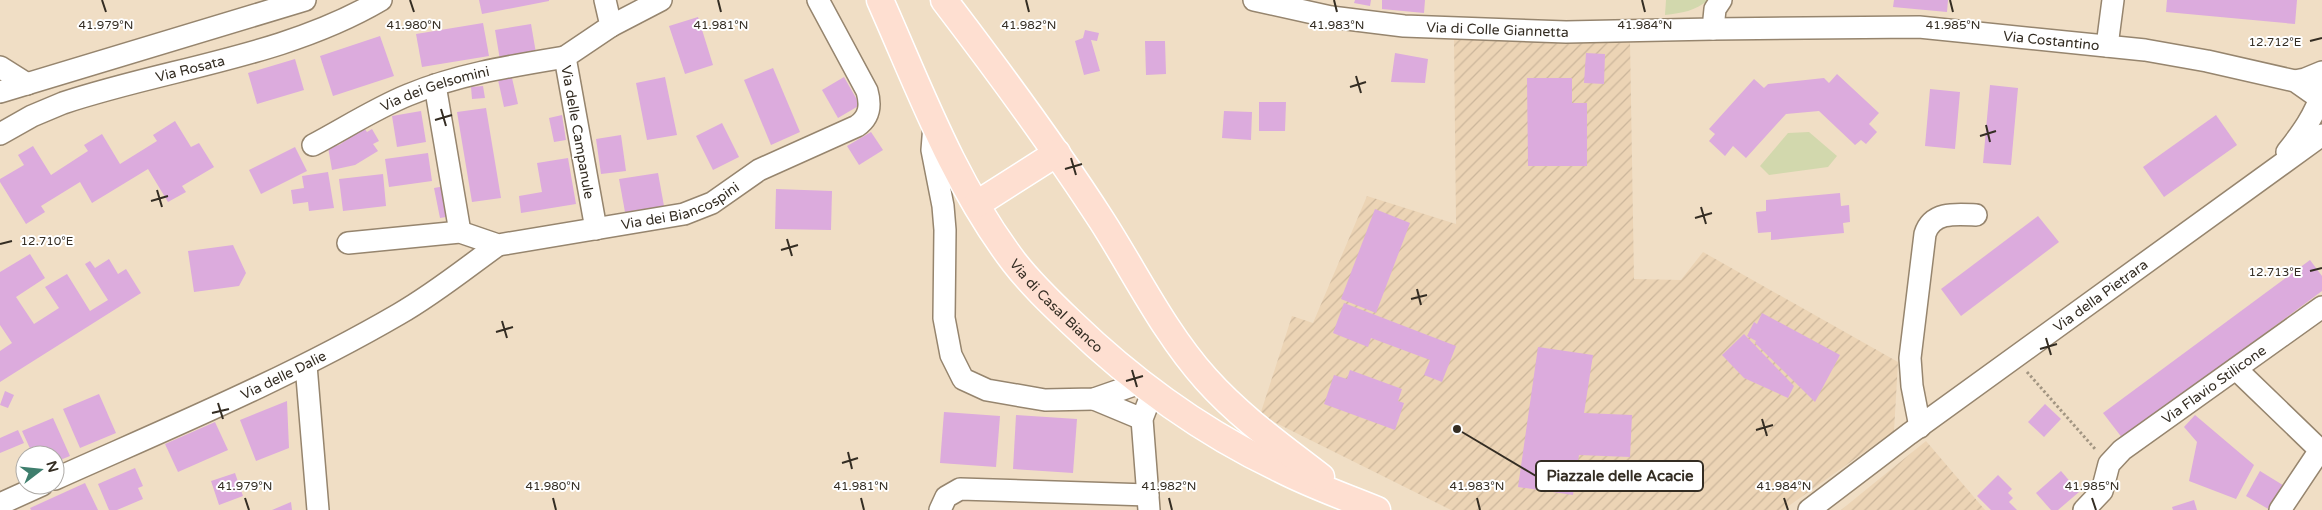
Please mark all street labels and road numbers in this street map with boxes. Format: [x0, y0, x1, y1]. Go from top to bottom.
street label: Via di Colle Giannetta [1426, 19, 1569, 41]
street label: Via Costantino [2002, 28, 2100, 54]
street label: Via Rosata [154, 52, 227, 86]
street label: Via dei Gelsomini [378, 63, 491, 115]
street label: Via delle Campanule [557, 64, 598, 200]
street label: Via dei Biancospini [620, 179, 743, 233]
street label: Via di Casal Bianco [1006, 256, 1106, 356]
street label: Via della Pietrara [2050, 256, 2151, 336]
street label: Via Flavio Stilicone [2159, 342, 2269, 428]
street label: Via delle Dalie [238, 347, 329, 403]

